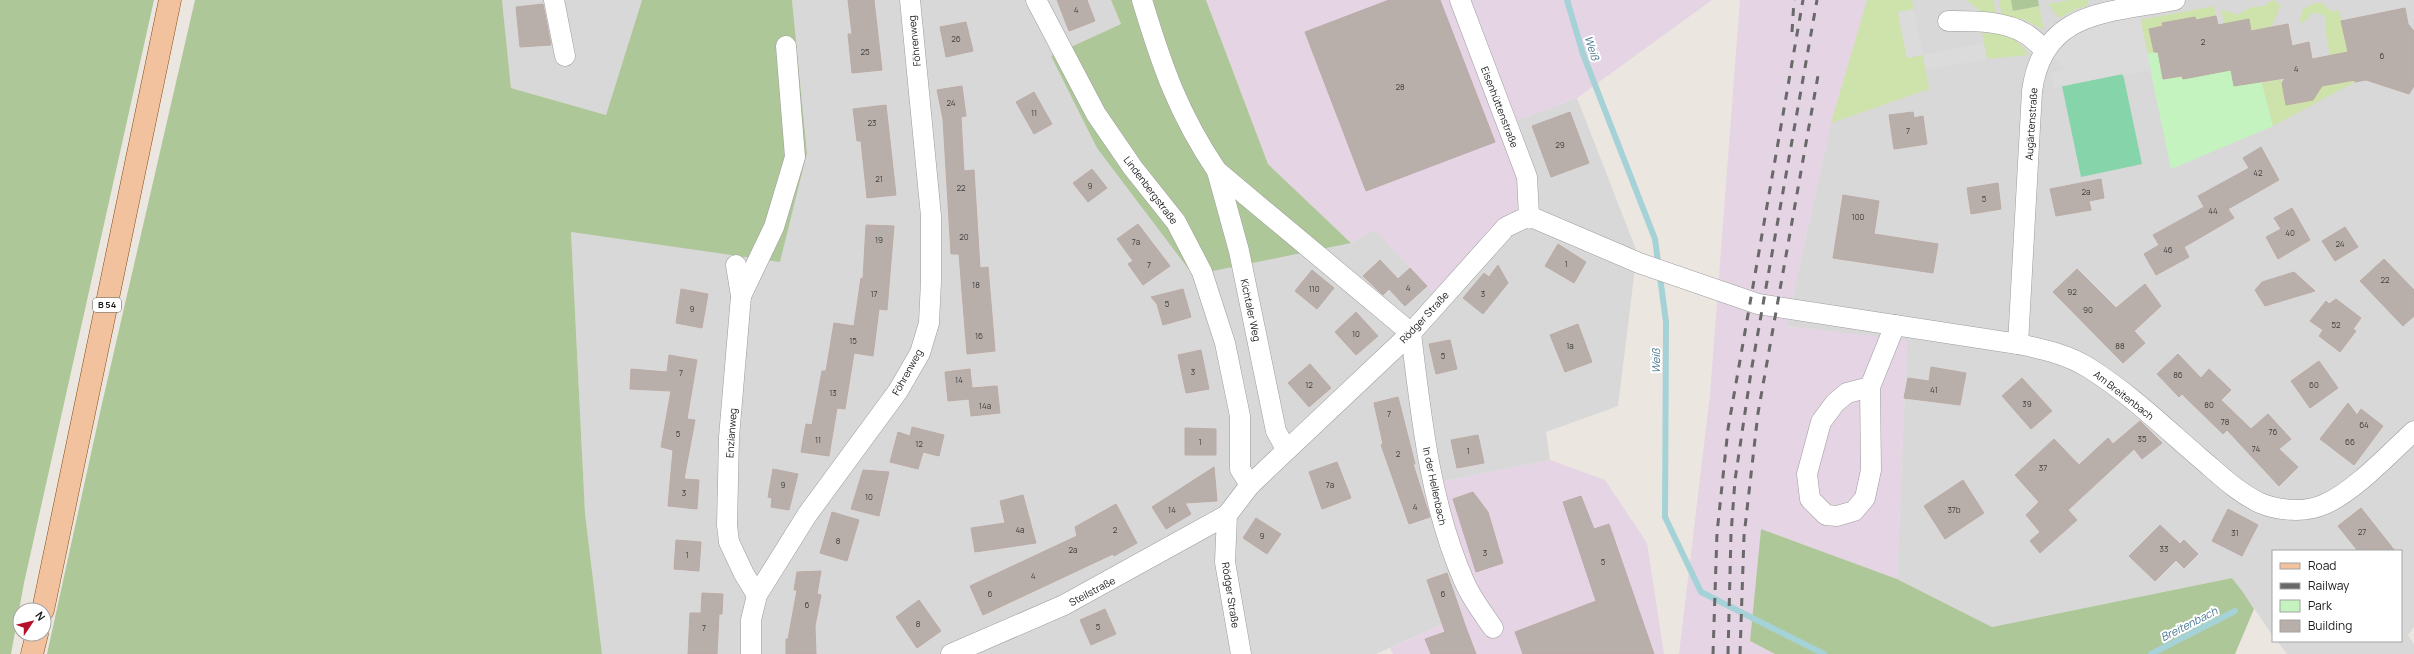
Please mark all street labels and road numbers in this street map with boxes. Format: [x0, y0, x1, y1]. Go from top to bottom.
street label: Föhrenweg [904, 15, 924, 67]
street label: Eisenhüttenstraße [1478, 64, 1522, 150]
street label: Augärtenstraße [2021, 87, 2041, 161]
street label: Lindenbergstraße [1121, 153, 1181, 227]
street label: Kichtaler Weg [1238, 277, 1264, 343]
street label: Rödger Straße [1396, 288, 1452, 346]
road number: B 54 [93, 298, 121, 312]
street label: Föhrenweg [888, 346, 926, 398]
street label: Am Breitenbach [2091, 367, 2157, 423]
street label: Enzianweg [722, 407, 740, 458]
street label: In der Hellenbach [1420, 446, 1450, 526]
street label: Rödger Straße [1219, 561, 1243, 629]
street label: Steilstraße [1066, 573, 1118, 609]

